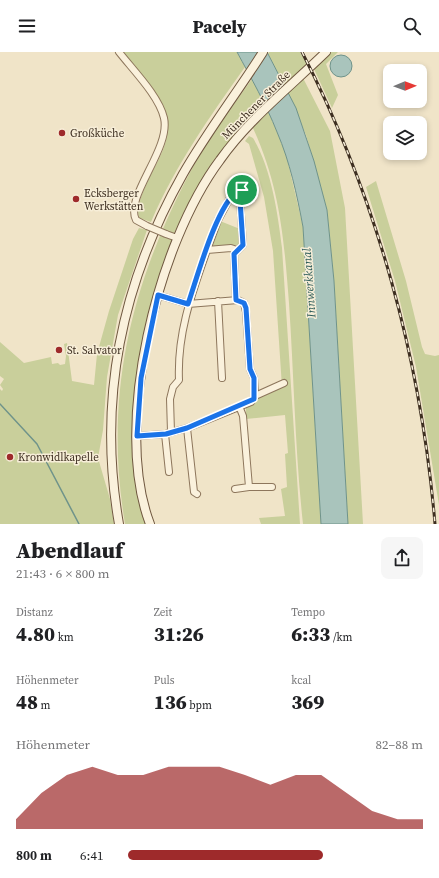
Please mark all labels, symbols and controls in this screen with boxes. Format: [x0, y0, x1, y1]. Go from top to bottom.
text: Pacely [192, 14, 247, 39]
icon: menu [16, 15, 38, 37]
icon: search [401, 15, 423, 37]
north arrow [383, 64, 427, 108]
map controls [383, 64, 427, 160]
street label: Münchener Straße [218, 67, 294, 143]
button: layers [383, 116, 427, 160]
place label: Großküche [70, 126, 125, 141]
marker: Großküche [57, 128, 67, 138]
pin [225, 173, 259, 207]
icon: arrive [231, 179, 253, 201]
place label: Ecksberger Werkstätten [84, 186, 144, 214]
marker: Ecksberger Werkstätten [71, 194, 81, 204]
water label: Innwerkkanal [299, 247, 319, 319]
place label: St. Salvator [67, 343, 122, 358]
marker: St. Salvator [54, 345, 64, 355]
place label: Kronwidlkapelle [18, 450, 99, 465]
marker: Kronwidlkapelle [5, 452, 15, 462]
text: Abendlauf [16, 535, 123, 565]
button: share [381, 537, 423, 579]
text: 21:43 · 6 × 800 m [16, 565, 110, 582]
text: Distanz [16, 605, 53, 620]
text: Zeit [154, 605, 172, 620]
text: Tempo [291, 605, 325, 620]
text: 4.80 [16, 620, 55, 648]
text: 31:26 [154, 620, 204, 648]
text: 6:33 [291, 620, 330, 648]
text: km [55, 630, 74, 645]
text: /km [330, 630, 353, 645]
text: Höhenmeter [16, 673, 79, 688]
text: Puls [154, 673, 175, 688]
text: kcal [291, 673, 311, 688]
text: 48 [16, 688, 38, 716]
text: 136 [154, 688, 187, 716]
text: 369 [291, 688, 324, 716]
text: m [38, 698, 51, 713]
text: bpm [187, 698, 212, 713]
text: Höhenmeter [16, 736, 90, 753]
text: 82–88 m [376, 736, 423, 753]
text: 800 m [16, 847, 52, 864]
text: 6:41 [80, 847, 103, 864]

